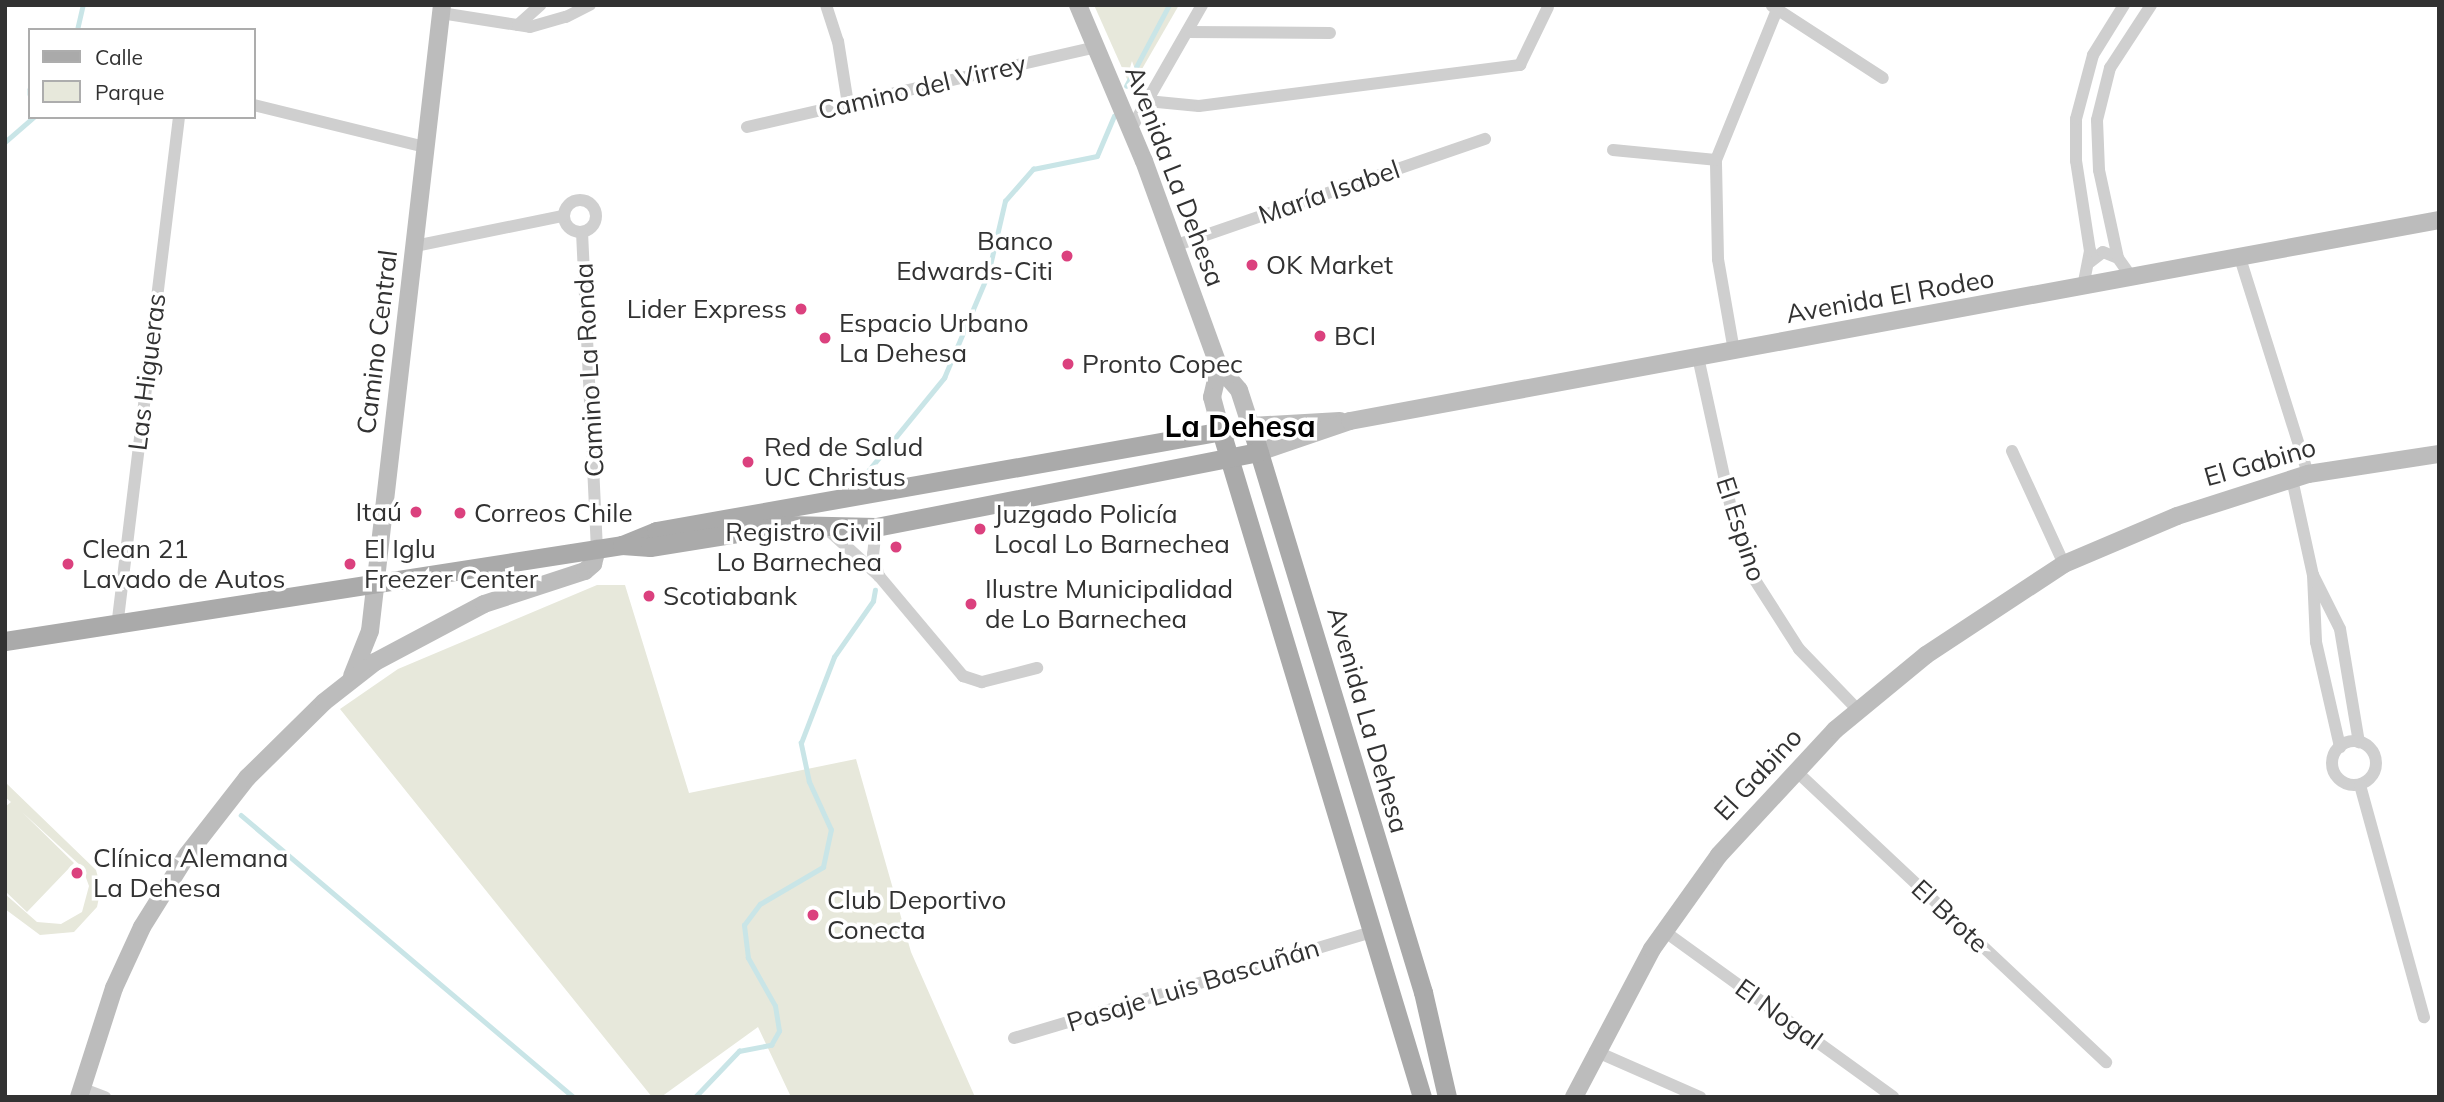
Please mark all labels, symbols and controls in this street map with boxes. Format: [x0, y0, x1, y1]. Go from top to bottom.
legend [28, 28, 256, 119]
text: Calle [95, 44, 143, 70]
street label: Camino del Virrey [815, 48, 1029, 126]
street label: Avenida La Dehesa [1119, 61, 1231, 291]
text: Parque [95, 79, 164, 105]
street label: María Isabel [1254, 153, 1404, 231]
place label: Banco Edwards-Citi [896, 225, 1053, 286]
street label: Camino Central [350, 248, 404, 436]
marker: Banco Edwards-Citi [1059, 248, 1075, 264]
place label: OK Market [1266, 249, 1393, 281]
marker: OK Market [1244, 257, 1260, 273]
street label: Camino La Ronda [568, 262, 610, 478]
street label: Avenida El Rodeo [1783, 262, 1997, 330]
street label: Las Higueras [122, 292, 172, 452]
place label: Lider Express [627, 293, 787, 325]
marker: Lider Express [793, 301, 809, 317]
place label: Espacio Urbano La Dehesa [839, 307, 1029, 368]
place label: BCI [1334, 320, 1376, 352]
marker: BCI [1312, 328, 1328, 344]
marker: Espacio Urbano La Dehesa [817, 330, 833, 346]
place label: Pronto Copec [1082, 348, 1243, 380]
marker: Pronto Copec [1060, 356, 1076, 372]
district label: La Dehesa [1164, 408, 1316, 444]
place label: Red de Salud UC Christus [764, 431, 923, 492]
street label: El Gabino [2201, 431, 2319, 493]
marker: Red de Salud UC Christus [738, 452, 758, 472]
street label: El Espino [1709, 473, 1773, 585]
place label: Itaú [356, 496, 402, 528]
place label: Correos Chile [474, 497, 633, 529]
place label: Juzgado Policía Local Lo Barnechea [994, 498, 1230, 560]
marker: Itaú [408, 504, 424, 520]
marker: Correos Chile [452, 505, 468, 521]
place label: Registro Civil Lo Barnechea [716, 516, 882, 578]
marker: Juzgado Policía Local Lo Barnechea [972, 521, 988, 537]
place label: Clean 21 Lavado de Autos [82, 533, 285, 594]
place label: El Iglu Freezer Center [364, 533, 538, 594]
marker: Registro Civil Lo Barnechea [888, 539, 904, 555]
marker: Clean 21 Lavado de Autos [60, 556, 76, 572]
marker: El Iglu Freezer Center [342, 556, 358, 572]
place label: Ilustre Municipalidad de Lo Barnechea [985, 573, 1233, 634]
place label: Scotiabank [663, 580, 797, 612]
marker: Scotiabank [641, 588, 657, 604]
marker: Ilustre Municipalidad de Lo Barnechea [963, 596, 979, 612]
street label: Avenida La Dehesa [1321, 603, 1415, 837]
street label: El Gabino [1707, 721, 1809, 827]
place label: Clínica Alemana La Dehesa [93, 842, 288, 903]
marker: Clínica Alemana La Dehesa [67, 863, 87, 883]
street label: El Brote [1905, 873, 1995, 959]
place label: Club Deportivo Conecta [827, 884, 1006, 946]
marker: Club Deportivo Conecta [805, 907, 821, 923]
street label: Pasaje Luis Bascuñán [1063, 932, 1323, 1038]
street label: El Nogal [1729, 972, 1829, 1056]

